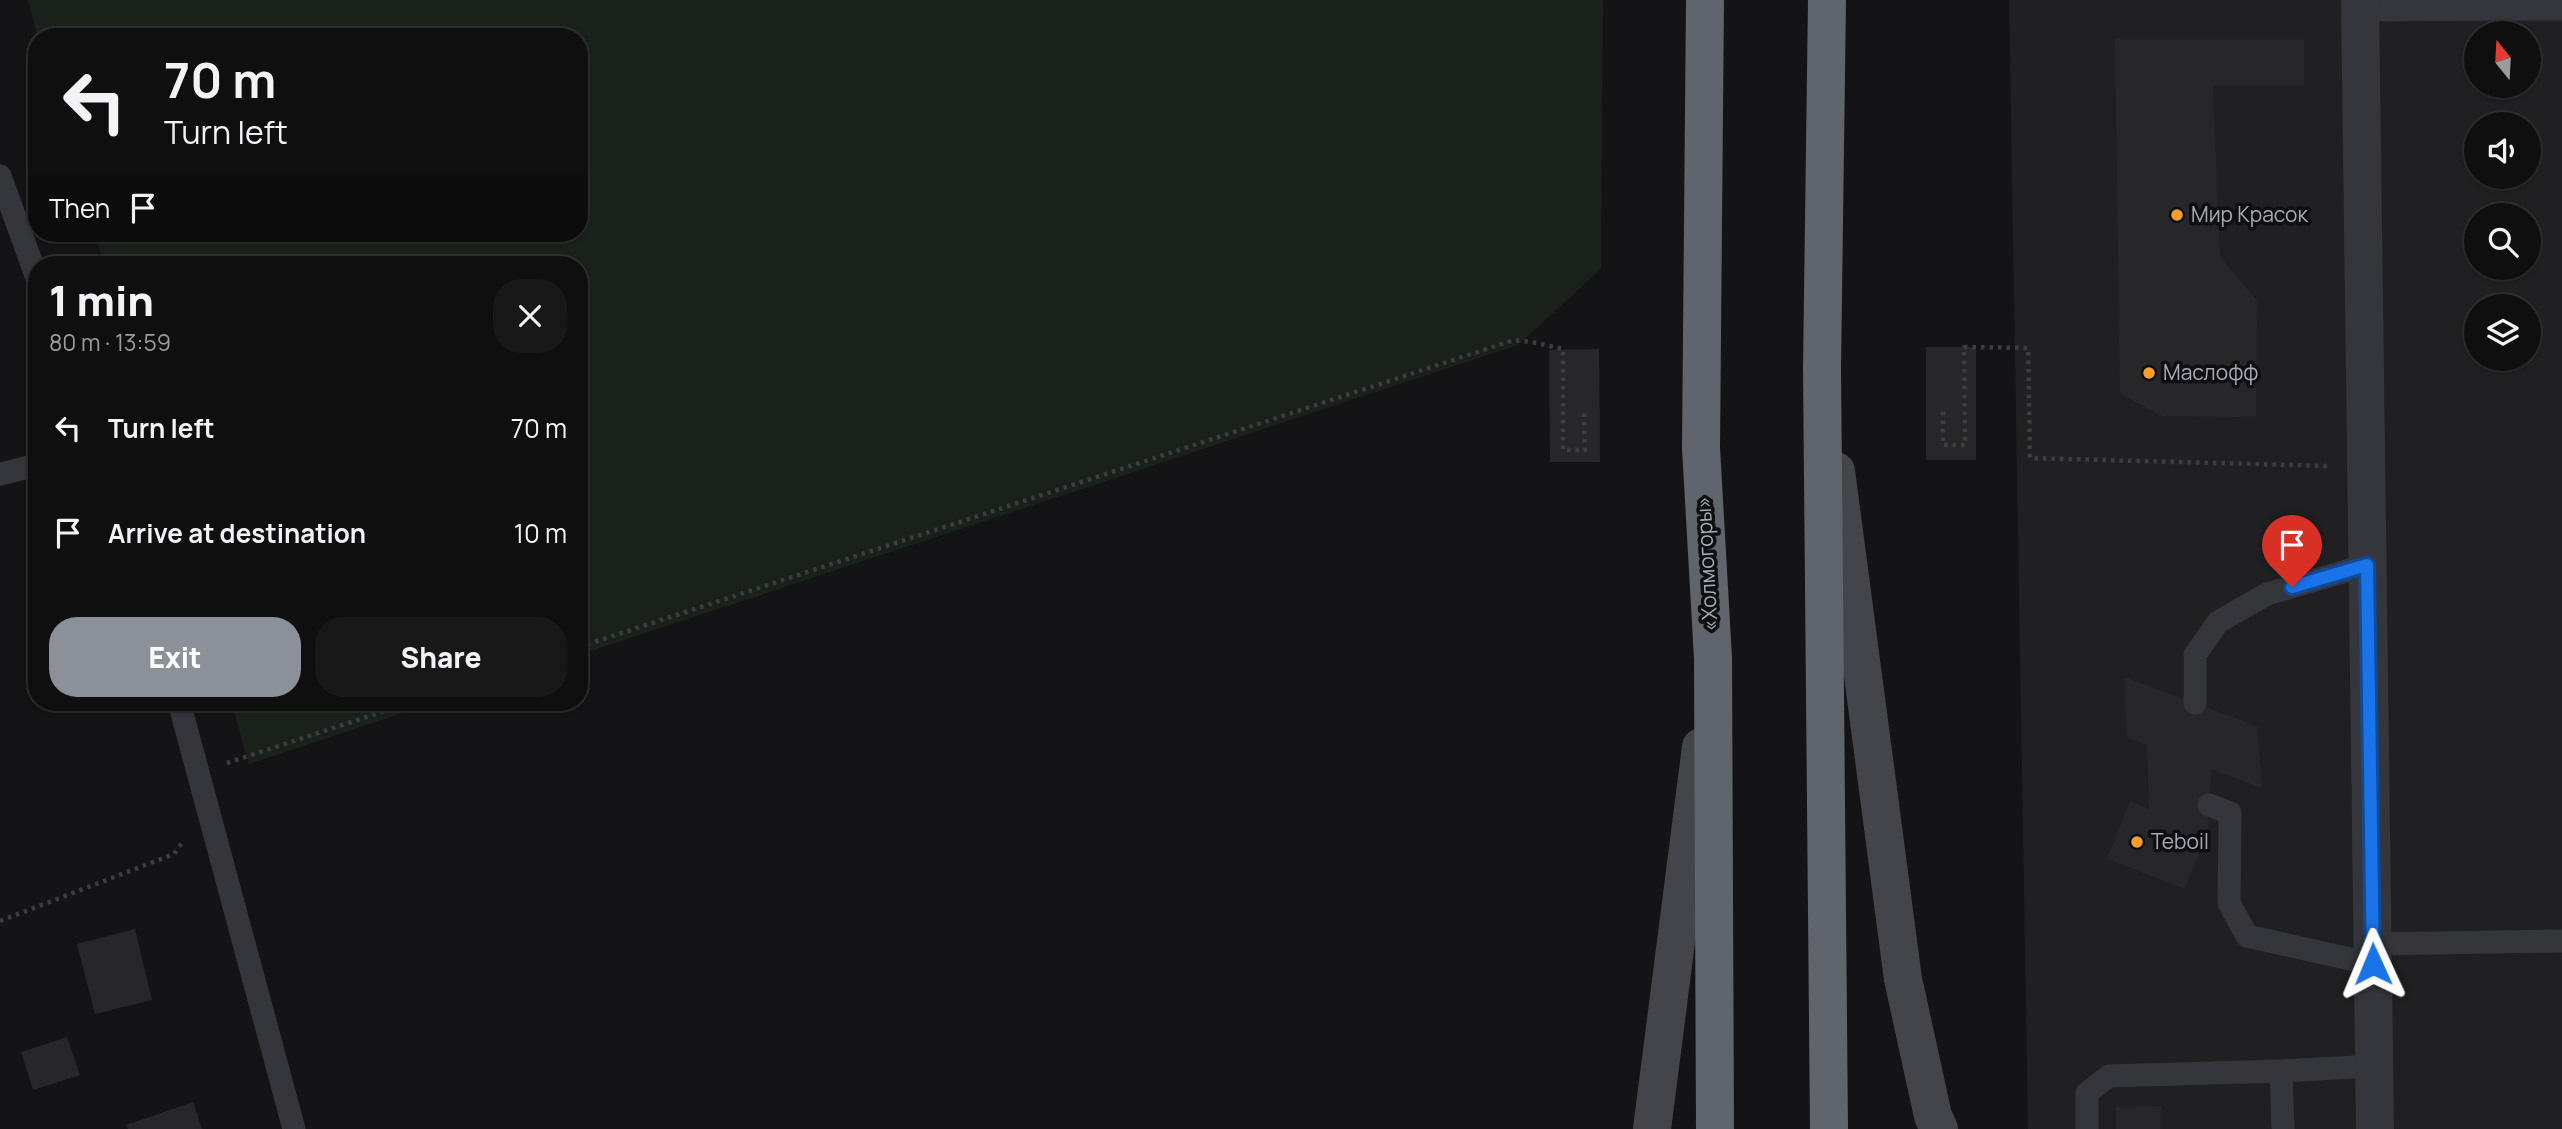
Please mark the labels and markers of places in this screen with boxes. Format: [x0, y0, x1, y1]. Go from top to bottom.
place label: Мир Красок [2191, 200, 2309, 228]
marker: Мир Красок [2169, 207, 2185, 223]
place label: Маслофф [2163, 358, 2258, 386]
marker: Маслофф [2141, 365, 2157, 381]
pin [2262, 515, 2322, 587]
place label: Teboil [2151, 827, 2209, 855]
marker: Teboil [2129, 834, 2145, 850]

